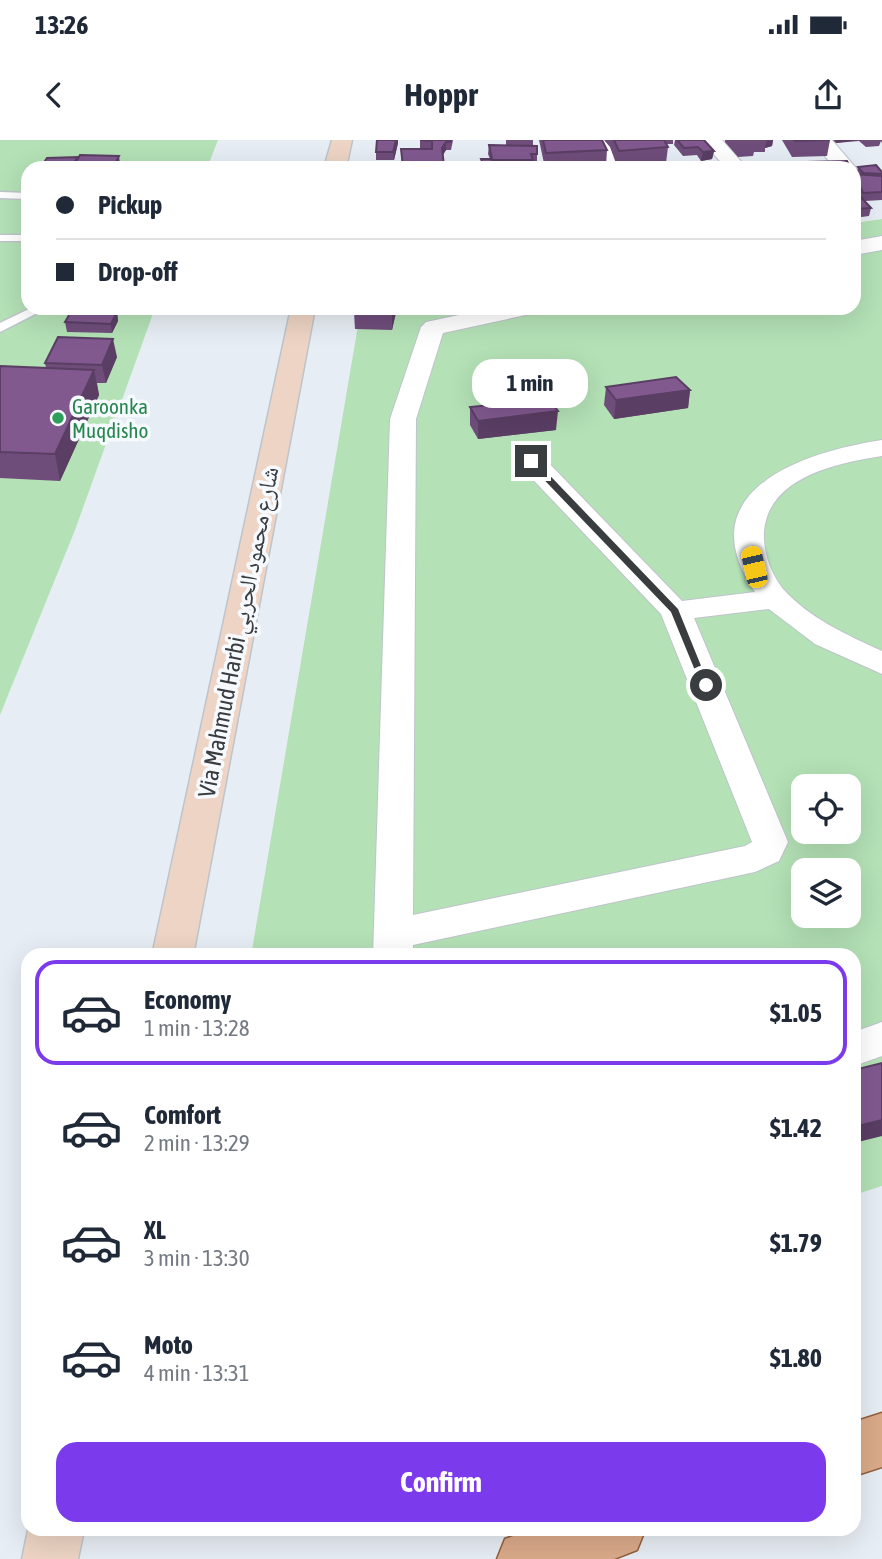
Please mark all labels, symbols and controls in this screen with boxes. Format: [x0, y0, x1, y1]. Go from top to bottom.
text: 13:26 [35, 10, 89, 40]
icon: back [35, 76, 73, 114]
text: Hoppr [404, 76, 478, 113]
icon: share [809, 76, 847, 114]
text: Pickup [98, 190, 162, 220]
text: Drop-off [98, 257, 178, 287]
callout: 1 min [473, 359, 589, 408]
text: 1 min [507, 370, 553, 396]
place label: Garoonka Muqdisho [72, 394, 148, 442]
marker: Garoonka Muqdisho [50, 410, 66, 426]
route end [515, 445, 547, 477]
street label: Via Mahmud Harbi شارع محمود الحربي [193, 464, 289, 801]
car [740, 544, 769, 590]
route start [690, 669, 722, 701]
map controls [791, 774, 861, 928]
button: locate [791, 774, 861, 844]
button: layers [791, 858, 861, 928]
icon: car [60, 981, 123, 1044]
text: Economy [144, 985, 231, 1015]
text: $1.05 [770, 998, 822, 1028]
text: 1 min · 13:28 [144, 1015, 250, 1041]
icon: car [60, 1096, 123, 1159]
text: Comfort [144, 1100, 221, 1130]
text: $1.42 [770, 1113, 822, 1143]
text: 2 min · 13:29 [144, 1130, 250, 1156]
icon: car [60, 1211, 123, 1274]
text: XL [144, 1215, 166, 1245]
text: $1.79 [770, 1228, 822, 1258]
text: 3 min · 13:30 [144, 1245, 250, 1271]
icon: car [60, 1326, 123, 1389]
text: Moto [144, 1330, 193, 1360]
text: $1.80 [770, 1343, 822, 1373]
text: 4 min · 13:31 [144, 1360, 250, 1386]
button: Confirm [56, 1442, 826, 1522]

